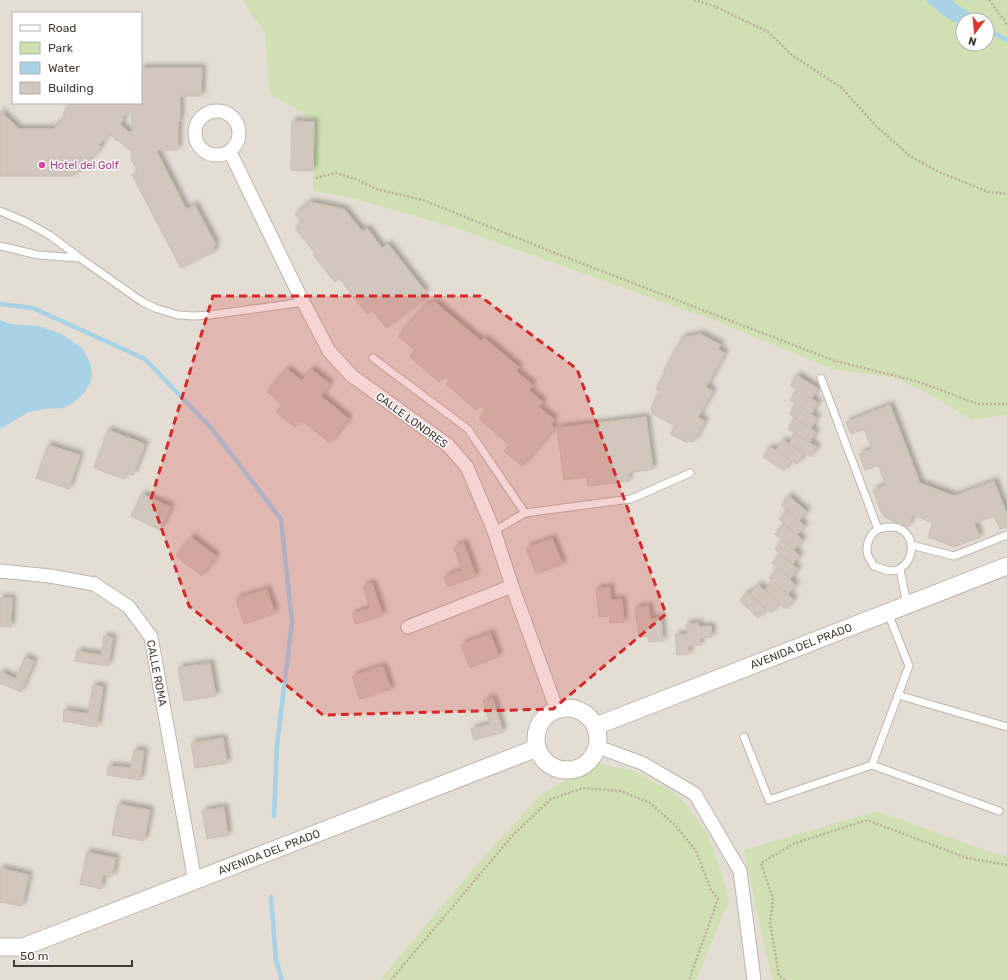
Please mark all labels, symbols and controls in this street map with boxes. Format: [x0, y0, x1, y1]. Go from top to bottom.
legend [12, 12, 142, 104]
north arrow [955, 12, 995, 52]
text: Road [48, 21, 76, 35]
text: N [967, 34, 978, 48]
text: Park [48, 41, 74, 55]
text: Water [48, 61, 80, 75]
text: Building [48, 81, 94, 95]
place label: Hotel del Golf [50, 159, 119, 172]
marker: Hotel del Golf [37, 160, 47, 170]
street label: CALLE LONDRES [373, 390, 450, 451]
street label: AVENIDA DEL PRADO [748, 621, 854, 672]
street label: CALLE ROMA [144, 639, 169, 708]
street label: AVENIDA DEL PRADO [216, 827, 322, 878]
scale bar [14, 942, 132, 968]
text: 50 m [20, 949, 48, 963]

